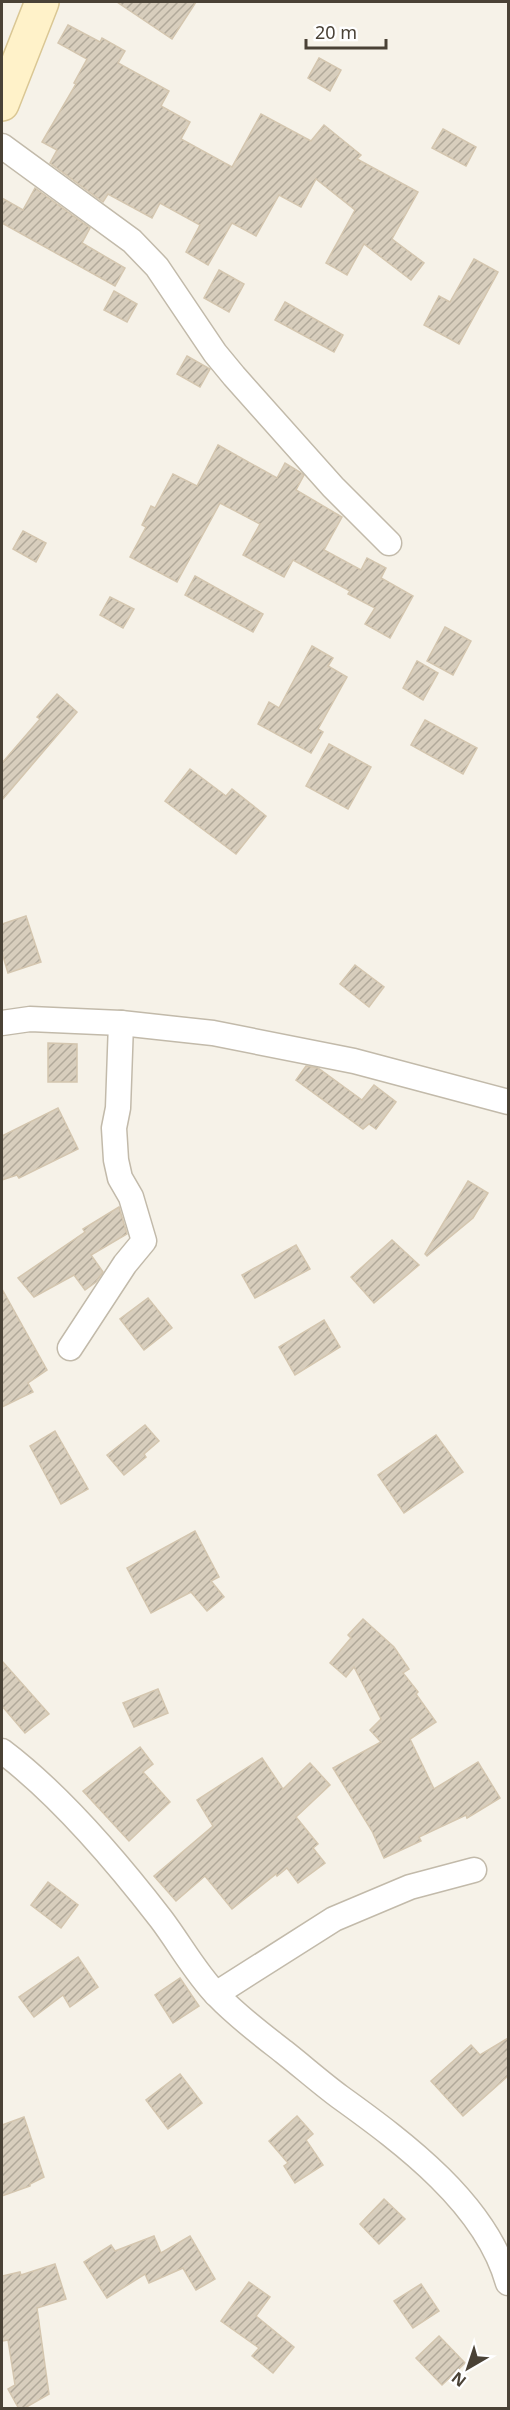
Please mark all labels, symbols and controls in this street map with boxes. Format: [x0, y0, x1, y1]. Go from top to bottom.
scale bar [306, 12, 386, 50]
text: 20 m [315, 20, 357, 44]
north arrow [438, 2338, 498, 2398]
text: N [447, 2367, 471, 2392]

